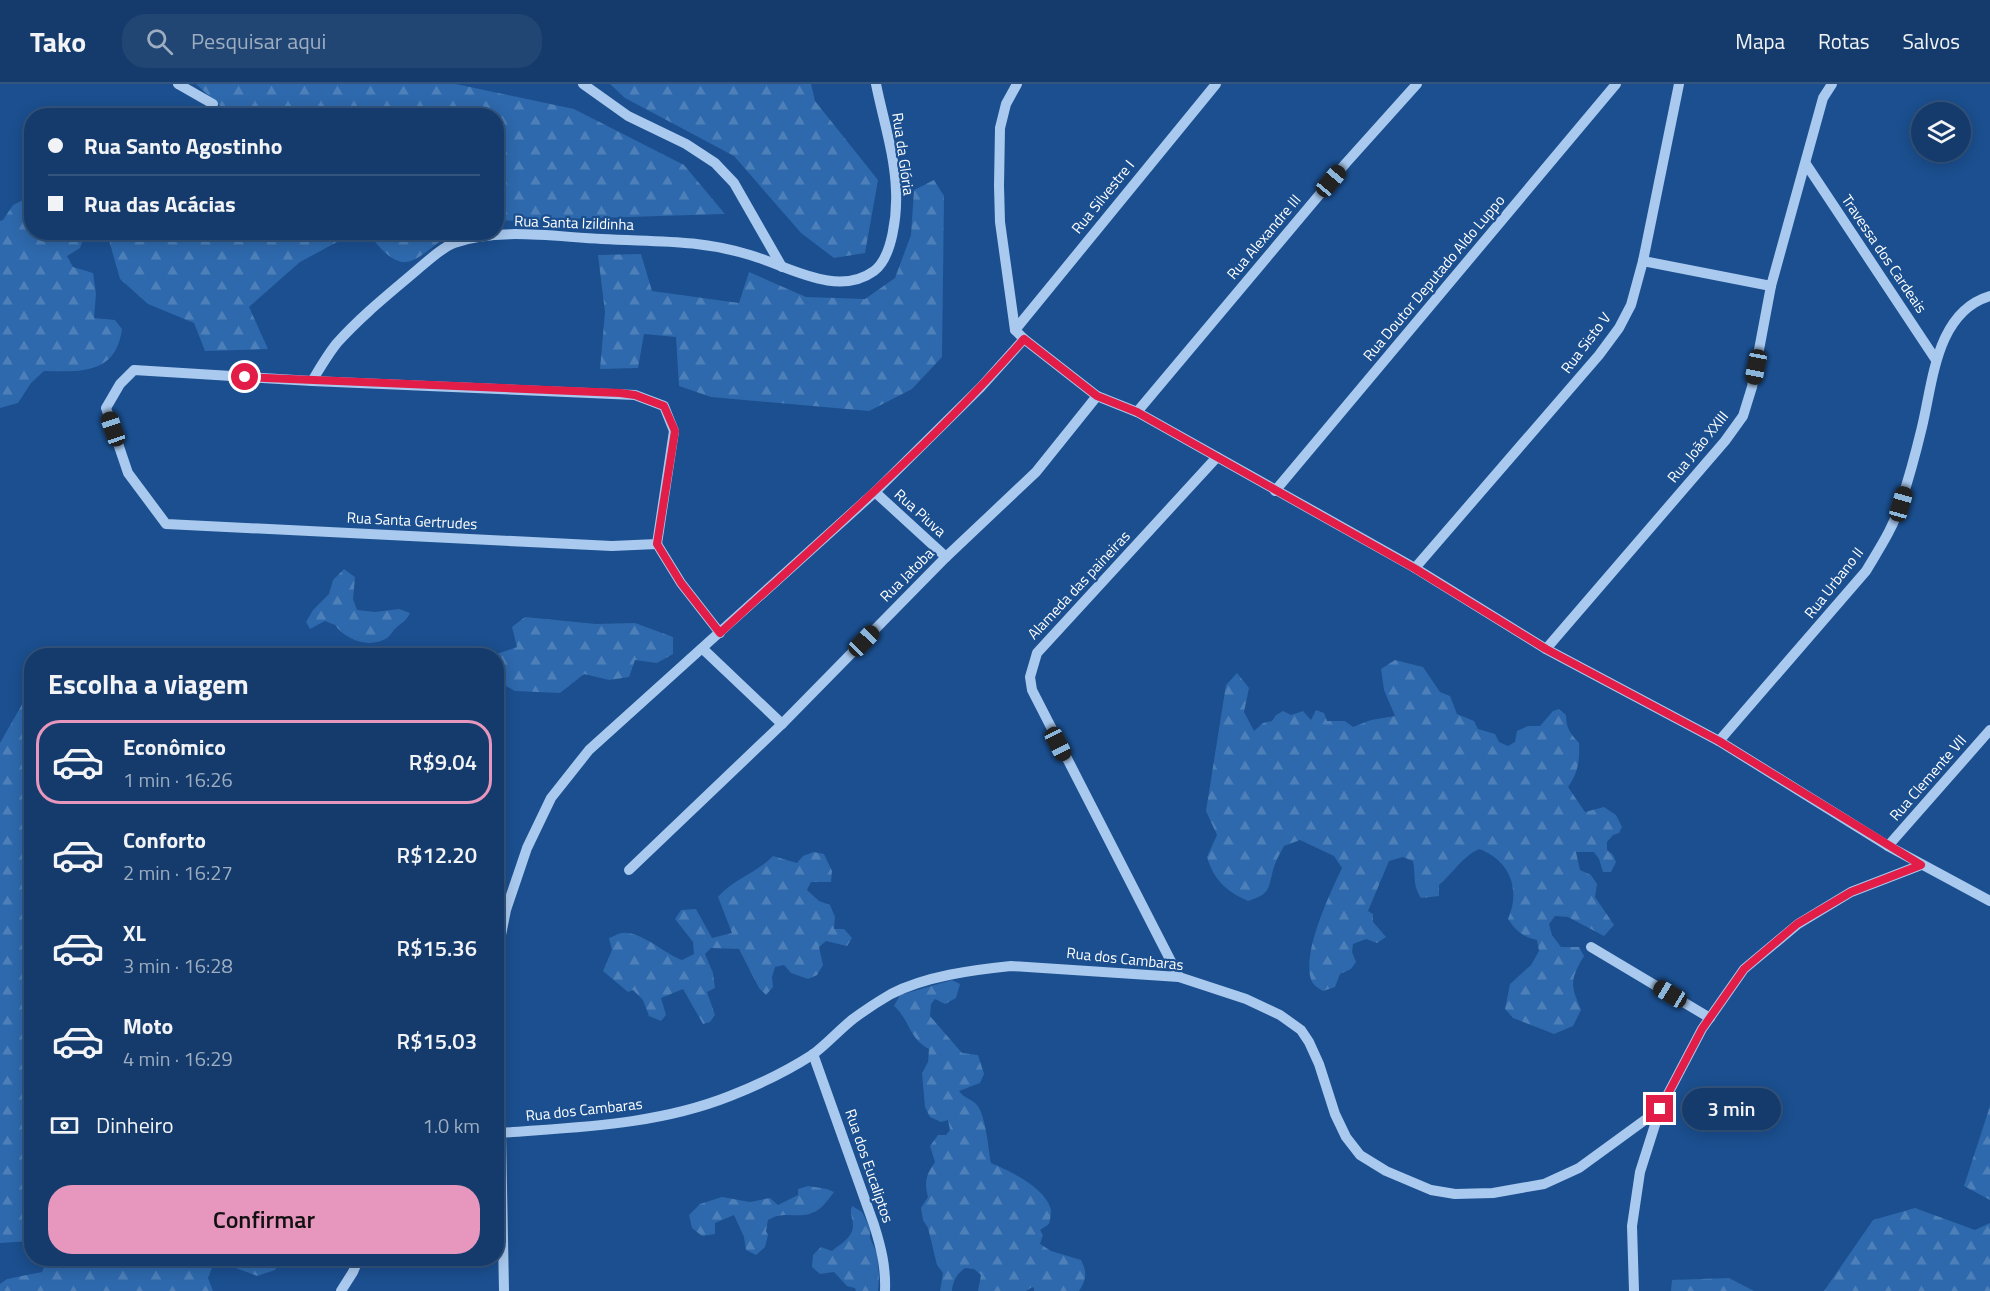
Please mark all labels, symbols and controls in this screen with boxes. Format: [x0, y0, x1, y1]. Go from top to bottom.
search box [122, 14, 542, 68]
text: Tako [30, 20, 86, 63]
text: Pesquisar aqui [191, 24, 326, 58]
icon: search [143, 25, 176, 58]
text: Mapa [1735, 25, 1785, 57]
text: Rotas [1818, 25, 1869, 57]
text: Salvos [1902, 25, 1960, 57]
map controls [1911, 102, 1971, 162]
button: layers [1911, 102, 1971, 162]
street label: Rua da Glória [886, 111, 921, 197]
text: Rua Santo Agostinho [84, 129, 282, 163]
street label: Rua Silvestre I [1066, 155, 1140, 239]
car [1313, 161, 1349, 201]
text: Rua das Acácias [84, 187, 236, 221]
street label: Rua Alexandre III [1221, 189, 1306, 284]
street label: Rua Doutor Deputado Aldo Luppo [1357, 190, 1510, 366]
street label: Travessa dos Cardeais [1836, 190, 1933, 318]
street label: Rua Santa Izildinha [514, 209, 635, 236]
street label: Rua Sisto V [1555, 307, 1616, 378]
car [1744, 348, 1768, 386]
route start [231, 363, 258, 390]
street label: Rua João XXIII [1661, 406, 1734, 488]
car [99, 409, 127, 449]
street label: Rua Piuva [889, 483, 952, 542]
car [1887, 484, 1915, 524]
street label: Rua Santa Gertrudes [346, 506, 478, 535]
street label: Alameda das paineiras [1022, 525, 1135, 644]
street label: Rua Jatoba [874, 542, 939, 607]
street label: Rua Urbano II [1798, 542, 1869, 623]
car [845, 622, 883, 660]
text: Escolha a viagem [48, 663, 249, 704]
car [1042, 724, 1074, 764]
text: Econômico [123, 730, 226, 764]
street label: Rua Clemente VII [1884, 730, 1972, 826]
icon: car [51, 735, 105, 789]
text: R$9.04 [409, 745, 477, 779]
text: 1 min · 16:26 [123, 764, 233, 795]
text: Conforto [123, 823, 206, 857]
icon: car [51, 828, 105, 882]
text: R$12.20 [397, 838, 477, 872]
text: 2 min · 16:27 [123, 857, 233, 888]
text: XL [123, 916, 146, 950]
icon: car [51, 921, 105, 975]
text: R$15.36 [397, 931, 477, 965]
street label: Rua dos Cambaras [1065, 941, 1185, 976]
text: 3 min · 16:28 [123, 950, 233, 981]
car [1650, 977, 1690, 1011]
text: Moto [123, 1009, 173, 1043]
icon: car [51, 1014, 105, 1068]
text: R$15.03 [397, 1024, 477, 1058]
text: 4 min · 16:29 [123, 1043, 233, 1074]
callout: 3 min [1681, 1088, 1780, 1130]
street label: Rua dos Cambaras [524, 1092, 644, 1127]
text: 3 min [1707, 1093, 1756, 1124]
route end [1646, 1095, 1673, 1122]
street label: Rua dos Eucaliptos [839, 1106, 900, 1226]
text: Dinheiro [96, 1108, 174, 1142]
icon: cash [48, 1109, 81, 1142]
text: 1.0 km [423, 1110, 480, 1141]
button: Confirmar [48, 1185, 480, 1254]

